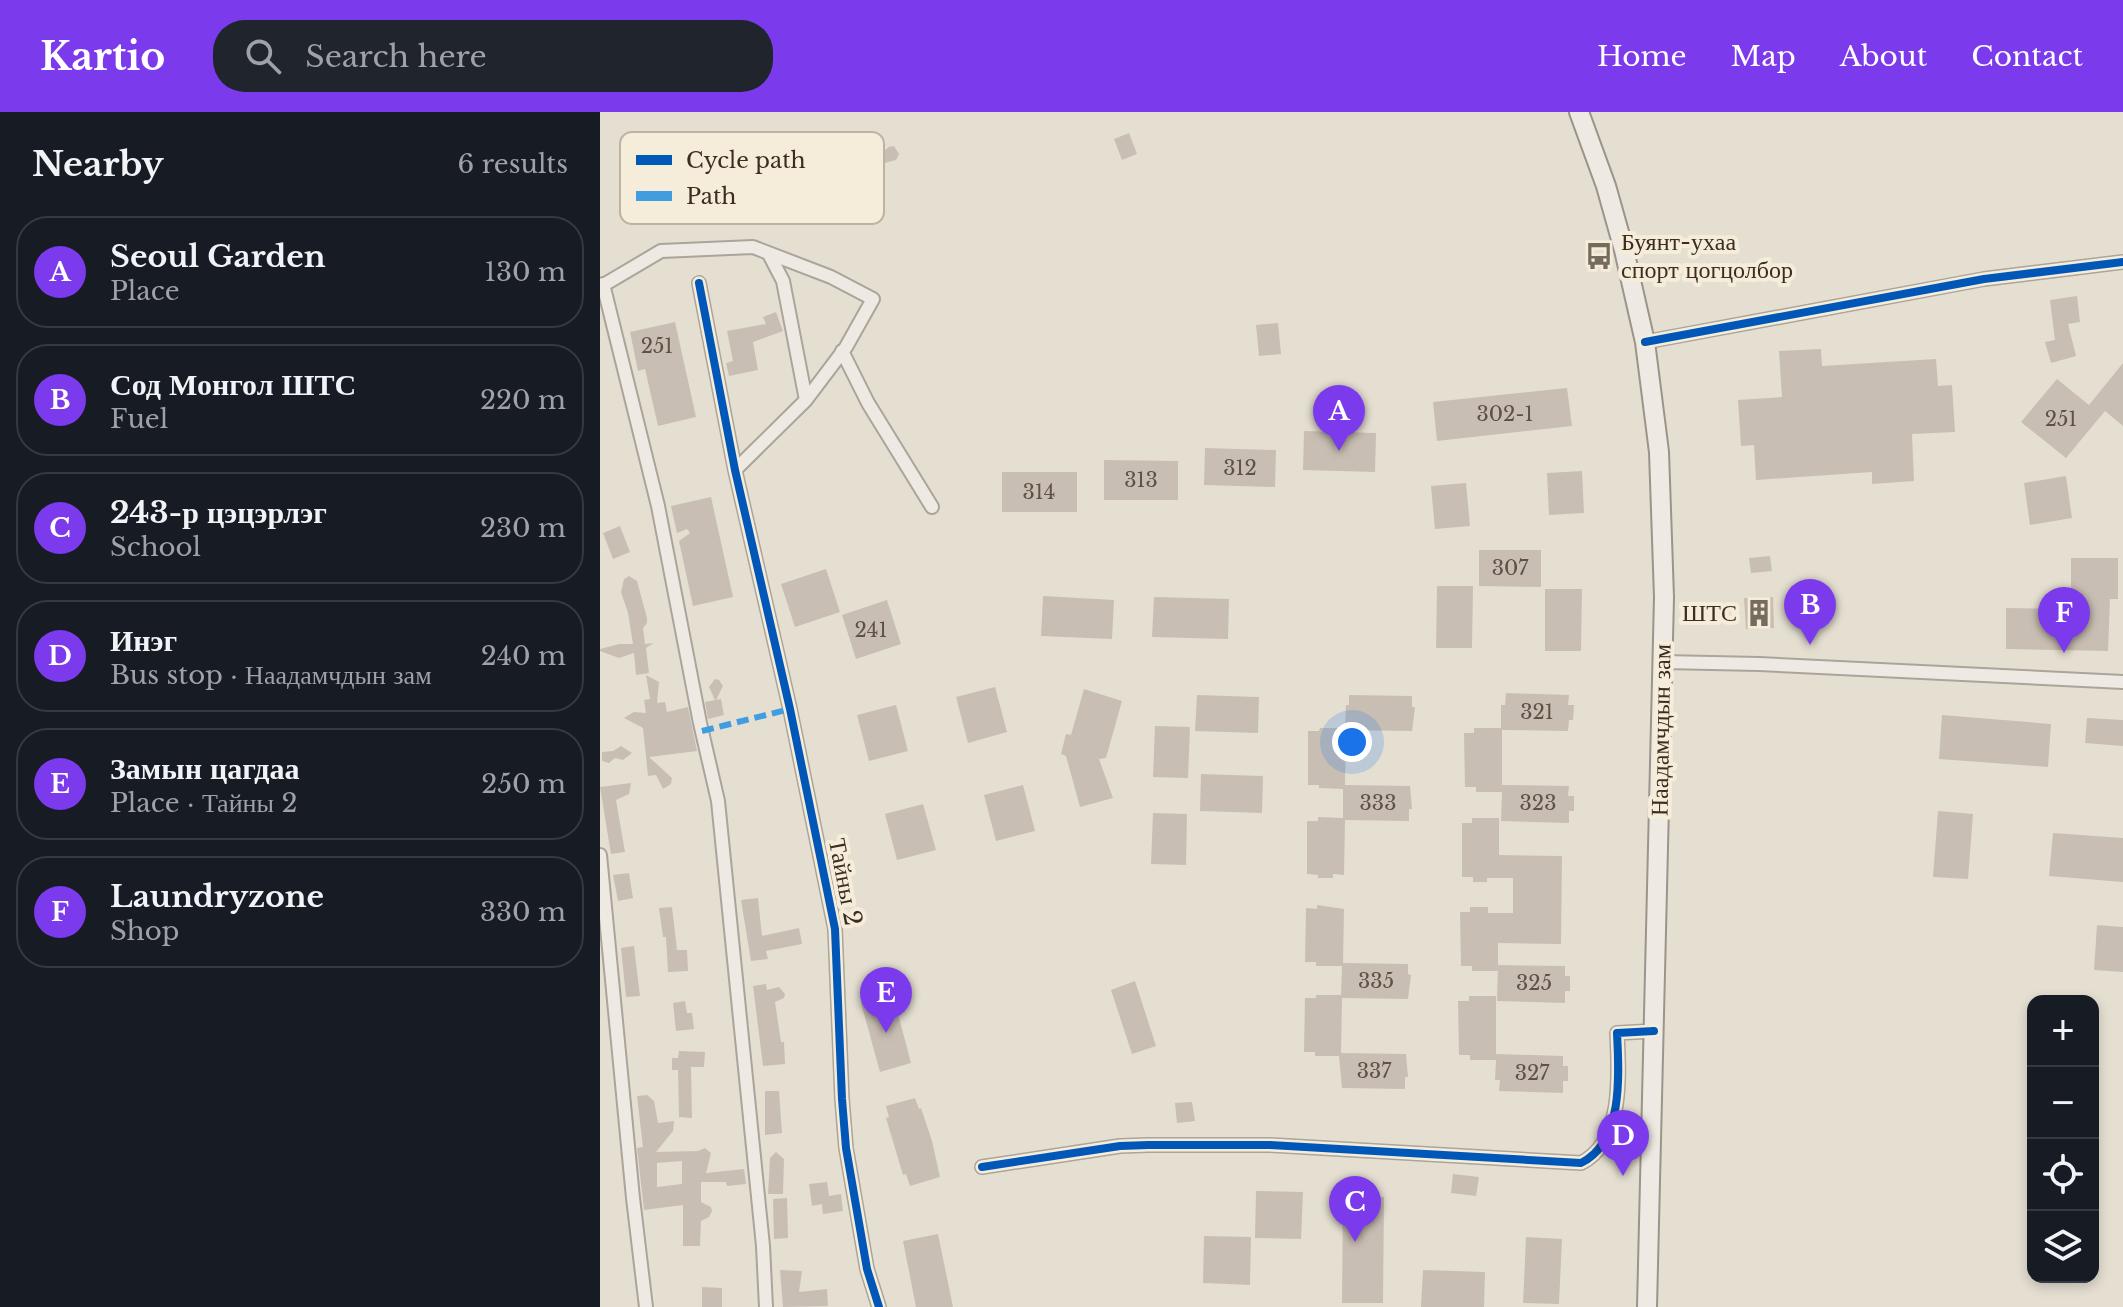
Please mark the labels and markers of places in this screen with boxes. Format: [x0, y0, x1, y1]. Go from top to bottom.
place label: Буянт-ухаа спорт цогцолбор [1621, 227, 1793, 284]
bus stop icon: Буянт-ухаа спорт цогцолбор [1584, 241, 1614, 271]
pin: A [1313, 385, 1365, 451]
pin: B [1784, 579, 1836, 645]
pin: F [2038, 587, 2090, 653]
place label: ШТС [1682, 598, 1737, 627]
building icon: ШТС [1744, 598, 1774, 628]
pin: E [860, 967, 912, 1033]
pin: D [1597, 1110, 1649, 1176]
pin: C [1329, 1176, 1381, 1242]

